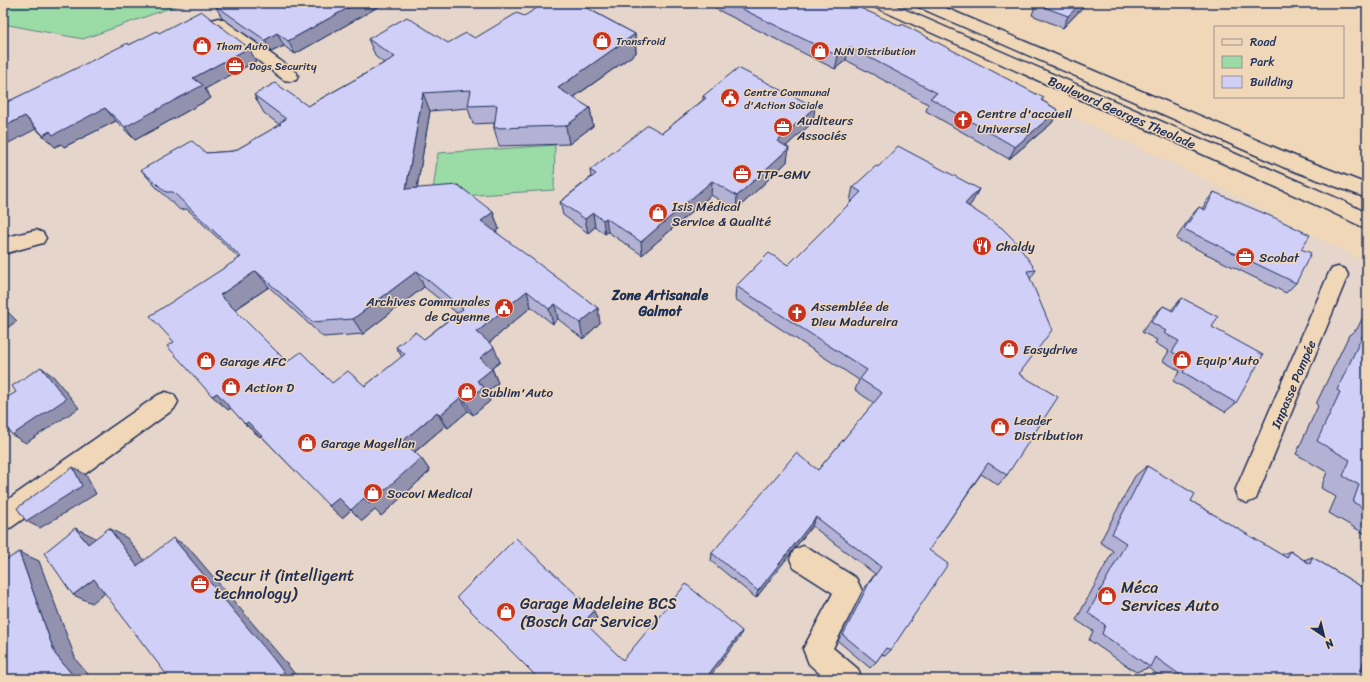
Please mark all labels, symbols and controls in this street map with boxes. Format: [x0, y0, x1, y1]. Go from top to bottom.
legend [1214, 26, 1344, 98]
shop icon: Transfroid [591, 30, 613, 52]
text: Road [1250, 31, 1277, 53]
place label: Transfroid [616, 32, 667, 51]
shop icon: Thom Auto [191, 35, 213, 57]
place label: Thom Auto [216, 37, 268, 56]
shop icon: NJN Distribution [809, 40, 831, 62]
place label: NJN Distribution [834, 42, 916, 61]
text: Park [1250, 51, 1275, 73]
office icon: Dogs Security [224, 55, 246, 77]
place label: Dogs Security [249, 57, 317, 76]
street label: Boulevard Georges Theolade [1044, 69, 1200, 156]
text: Building [1250, 71, 1293, 93]
place label: Centre Communal d'Action Sociale [744, 83, 831, 115]
public building icon: Centre Communal d'Action Sociale [719, 87, 741, 109]
place label: Centre d'accueil Universel [977, 102, 1072, 140]
place label: Auditeurs Associés [796, 109, 854, 147]
church icon: Centre d'accueil Universel [952, 109, 974, 131]
office icon: Auditeurs Associés [772, 116, 794, 138]
office icon: TTP-GMV [731, 163, 753, 185]
place label: TTP-GMV [756, 163, 812, 186]
place label: Isis Médical Service & Qualité [671, 195, 771, 233]
shop icon: Isis Médical Service & Qualité [647, 202, 669, 224]
restaurant icon: Chaldy [971, 235, 993, 257]
place label: Chaldy [996, 235, 1035, 258]
office icon: Scobat [1234, 246, 1256, 268]
place label: Scobat [1259, 246, 1300, 269]
district label: Zone Artisanale Galmot [611, 283, 708, 324]
place label: Archives Communales de Cayenne [365, 290, 491, 328]
place label: Assemblée de Dieu Madureira [810, 295, 898, 333]
public building icon: Archives Communales de Cayenne [493, 297, 515, 319]
church icon: Assemblée de Dieu Madureira [786, 302, 808, 324]
street label: Impasse Pompée [1264, 336, 1323, 433]
shop icon: Easydrive [998, 338, 1020, 360]
place label: Easydrive [1023, 338, 1078, 361]
shop icon: Equip'Auto [1171, 349, 1193, 371]
place label: Equip'Auto [1196, 349, 1259, 372]
shop icon: Garage AFC [195, 350, 217, 372]
place label: Garage AFC [220, 350, 286, 373]
shop icon: Action D [220, 376, 242, 398]
place label: Action D [244, 376, 294, 399]
shop icon: Sublim'Auto [456, 381, 478, 403]
place label: Sublim'Auto [481, 381, 554, 404]
place label: Leader Distribution [1014, 409, 1083, 447]
shop icon: Leader Distribution [989, 416, 1011, 438]
shop icon: Garage Magellan [296, 432, 318, 454]
place label: Garage Magellan [321, 432, 415, 455]
shop icon: Socovi Medical [362, 482, 384, 504]
place label: Socovi Medical [387, 482, 473, 505]
place label: Secur it (intelligent technology) [214, 561, 354, 608]
office icon: Secur it (intelligent technology) [189, 573, 211, 595]
place label: Méca Services Auto [1121, 573, 1219, 620]
shop icon: Méca Services Auto [1096, 585, 1118, 607]
place label: Garage Madeleine BCS (Bosch Car Service) [520, 589, 677, 636]
shop icon: Garage Madeleine BCS (Bosch Car Service) [495, 601, 517, 623]
north arrow [1304, 616, 1344, 656]
text: N [1321, 633, 1339, 654]

